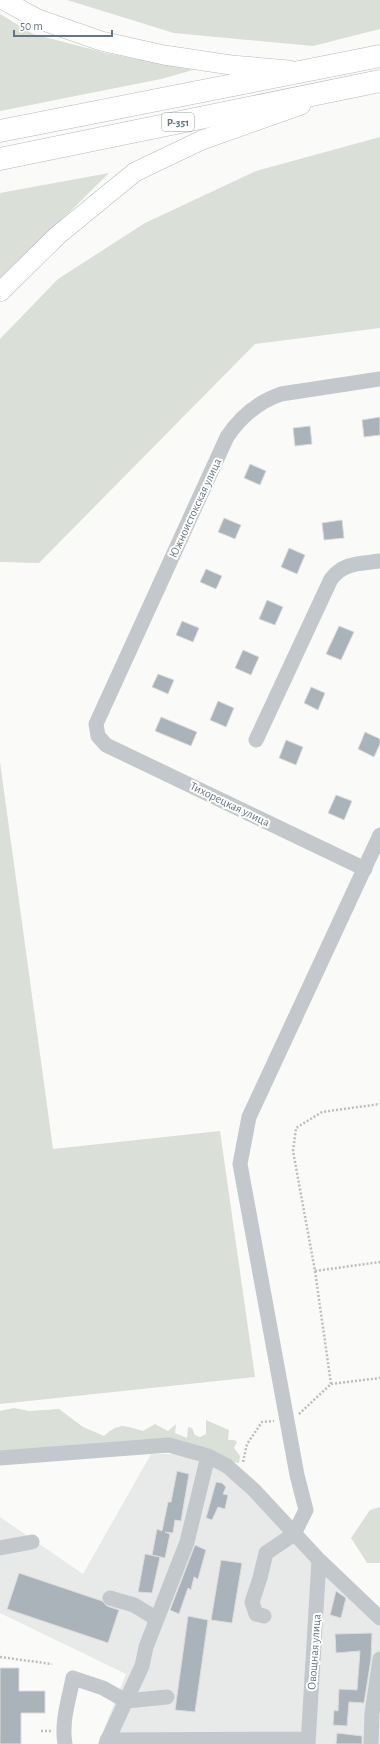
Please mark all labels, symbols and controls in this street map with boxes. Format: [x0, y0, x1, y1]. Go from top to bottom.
scale bar [14, 12, 112, 38]
text: 50 m [20, 20, 43, 32]
road number: Р-351 [162, 113, 194, 131]
street label: Южноистокская улица [167, 456, 224, 560]
street label: Тихорецкая улица [188, 780, 272, 830]
street label: Овощная улица [305, 1613, 324, 1690]

